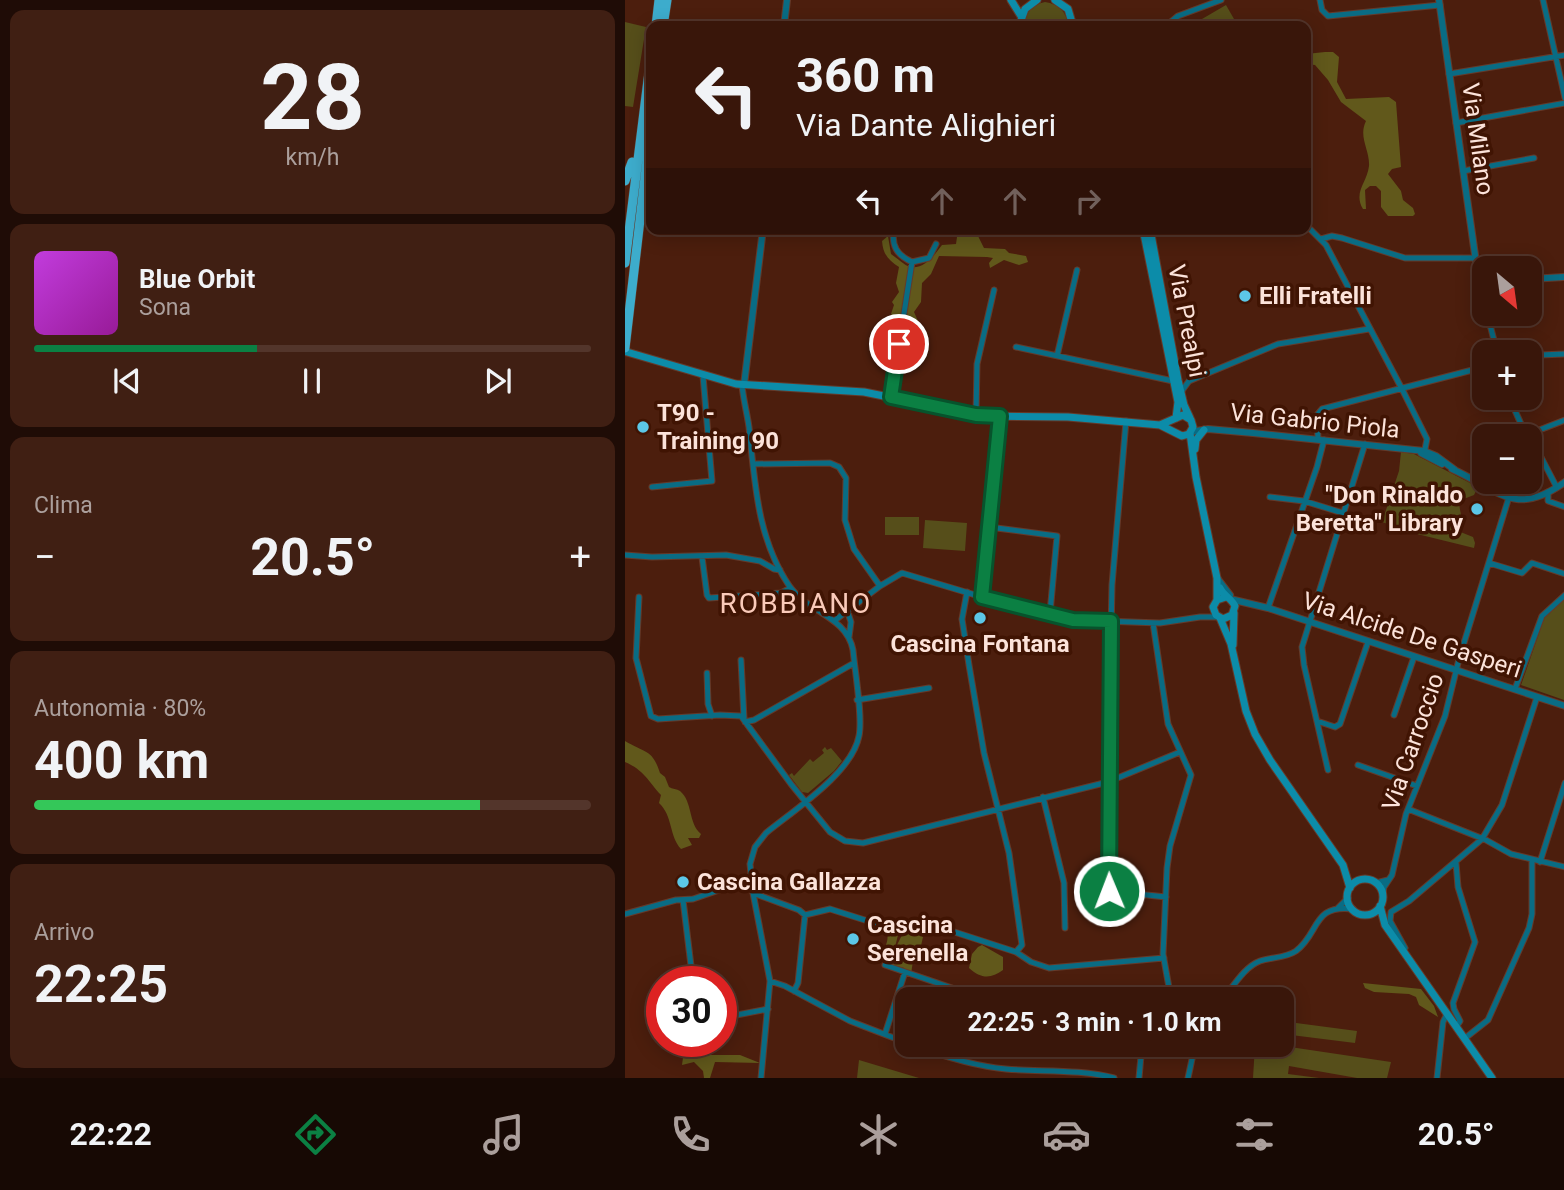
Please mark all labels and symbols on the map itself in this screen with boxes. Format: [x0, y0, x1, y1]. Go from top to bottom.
street label: Via Milano [1456, 81, 1500, 197]
north arrow [1472, 256, 1542, 326]
street label: Via Prealpi [1162, 262, 1212, 380]
place label: Elli Fratelli [1259, 282, 1372, 310]
marker: Elli Fratelli [1237, 288, 1253, 304]
pin [869, 314, 929, 374]
street label: Via Gabrio Piola [1229, 398, 1401, 444]
place label: T90 - Training 90 [657, 399, 779, 455]
marker: T90 - Training 90 [635, 419, 651, 435]
place label: "Don Rinaldo Beretta" Library [1296, 481, 1464, 537]
marker: "Don Rinaldo Beretta" Library [1469, 501, 1485, 517]
street label: Via Alcide De Gasperi [1299, 586, 1525, 684]
district label: ROBBIANO [720, 587, 872, 620]
marker: Cascina Fontana [972, 610, 988, 626]
place label: Cascina Fontana [890, 630, 1070, 658]
street label: Via Carroccio [1376, 670, 1450, 814]
position arrow [1072, 854, 1146, 928]
place label: Cascina Gallazza [697, 868, 881, 896]
marker: Cascina Gallazza [675, 874, 691, 890]
place label: Cascina Serenella [867, 911, 968, 967]
marker: Cascina Serenella [845, 931, 861, 947]
speed limit sign: 30 [646, 966, 737, 1057]

